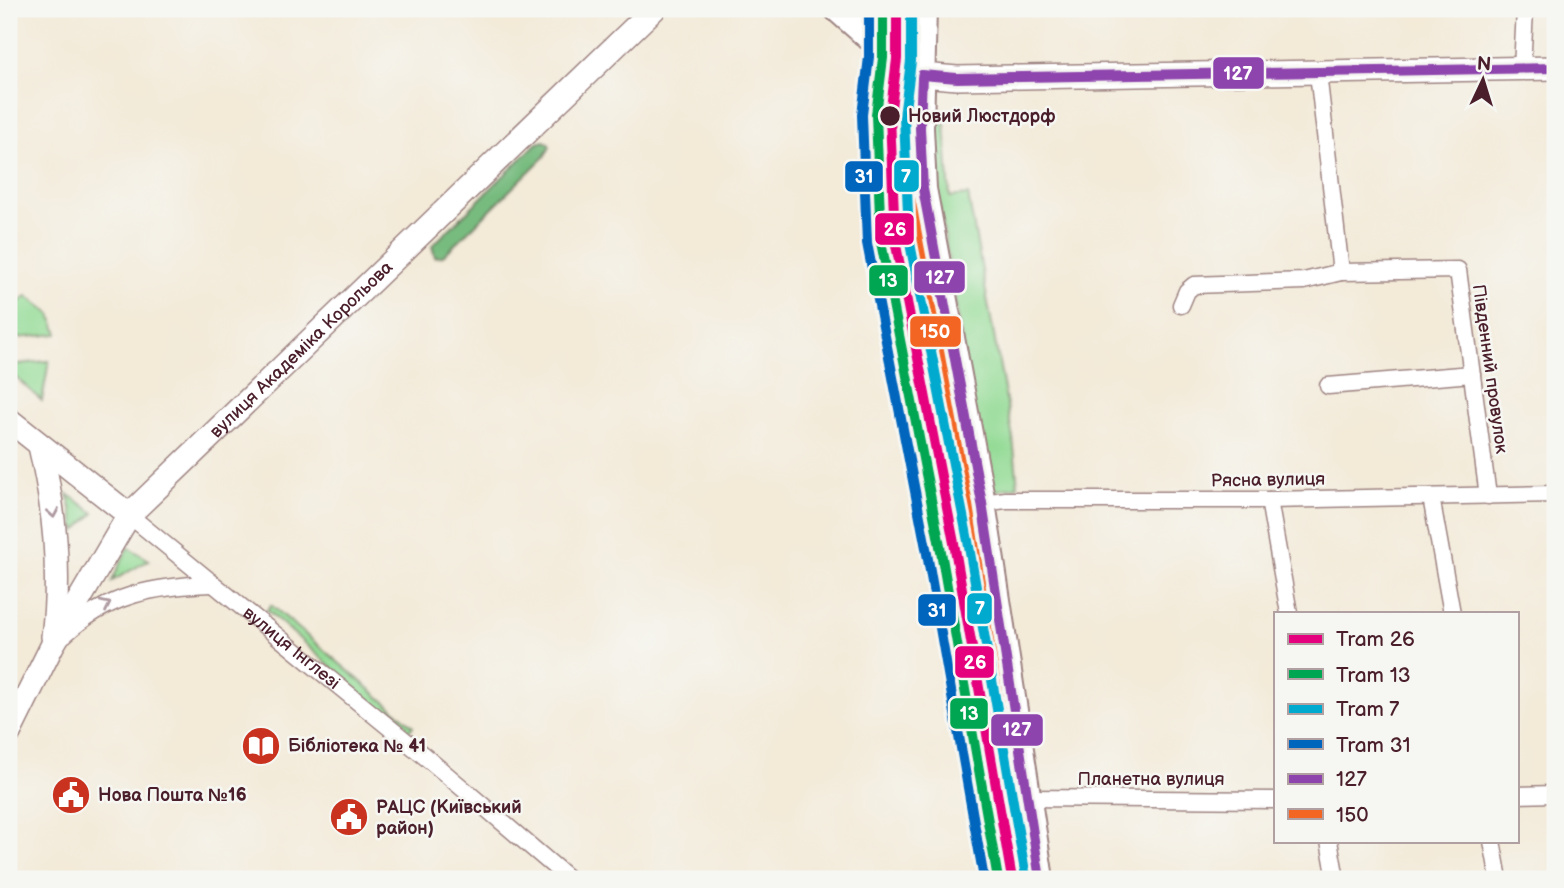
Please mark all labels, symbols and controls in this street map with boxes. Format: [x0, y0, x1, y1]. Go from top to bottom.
north arrow [1448, 46, 1518, 116]
text: N [1476, 53, 1492, 77]
line badge: 127 [1212, 56, 1265, 90]
text: 127 [1223, 63, 1253, 86]
marker: Новий Люстдорф [878, 104, 902, 128]
place label: Новий Люстдорф [908, 106, 1056, 127]
line badge: 7 [893, 159, 920, 193]
line badge: 31 [844, 160, 884, 193]
text: 31 [854, 166, 874, 189]
text: 7 [901, 166, 912, 189]
line badge: 26 [874, 212, 915, 246]
text: 26 [884, 219, 906, 242]
street label: вулиця Академіка Корольова [205, 256, 397, 442]
line badge: 127 [913, 260, 966, 294]
line badge: 13 [868, 264, 909, 297]
text: 127 [925, 267, 955, 290]
text: 13 [878, 270, 898, 293]
street label: Південний провулок [1468, 283, 1512, 455]
line badge: 150 [909, 315, 962, 348]
text: 150 [920, 321, 950, 344]
street label: Рясна вулиця [1211, 469, 1325, 491]
one-way arrow [44, 507, 59, 519]
line badge: 7 [966, 592, 993, 625]
line badge: 31 [917, 593, 957, 627]
text: 7 [975, 598, 986, 621]
one-way arrow [99, 600, 111, 614]
text: 31 [927, 600, 947, 623]
street label: вулиця Інглезі [239, 602, 344, 694]
legend [1274, 612, 1518, 842]
text: Tram 26 [1336, 627, 1415, 652]
line badge: 26 [954, 645, 995, 679]
text: 26 [964, 652, 986, 675]
text: Tram 13 [1336, 663, 1411, 688]
line badge: 13 [949, 697, 989, 730]
text: Tram 7 [1336, 697, 1400, 722]
text: 13 [959, 703, 979, 726]
line badge: 127 [990, 713, 1044, 747]
text: 127 [1002, 719, 1032, 742]
library icon: Бібліотека № 41 [240, 725, 282, 767]
text: Tram 31 [1336, 733, 1411, 758]
place label: Бібліотека № 41 [288, 736, 426, 757]
text: 127 [1336, 767, 1368, 792]
street label: Планетна вулиця [1077, 769, 1225, 790]
public building icon: Нова Пошта №16 [50, 774, 92, 816]
place label: Нова Пошта №16 [98, 785, 247, 806]
public building icon: РАЦС (Київський район) [328, 796, 370, 838]
place label: РАЦС (Київський район) [376, 797, 522, 839]
text: 150 [1336, 803, 1369, 828]

